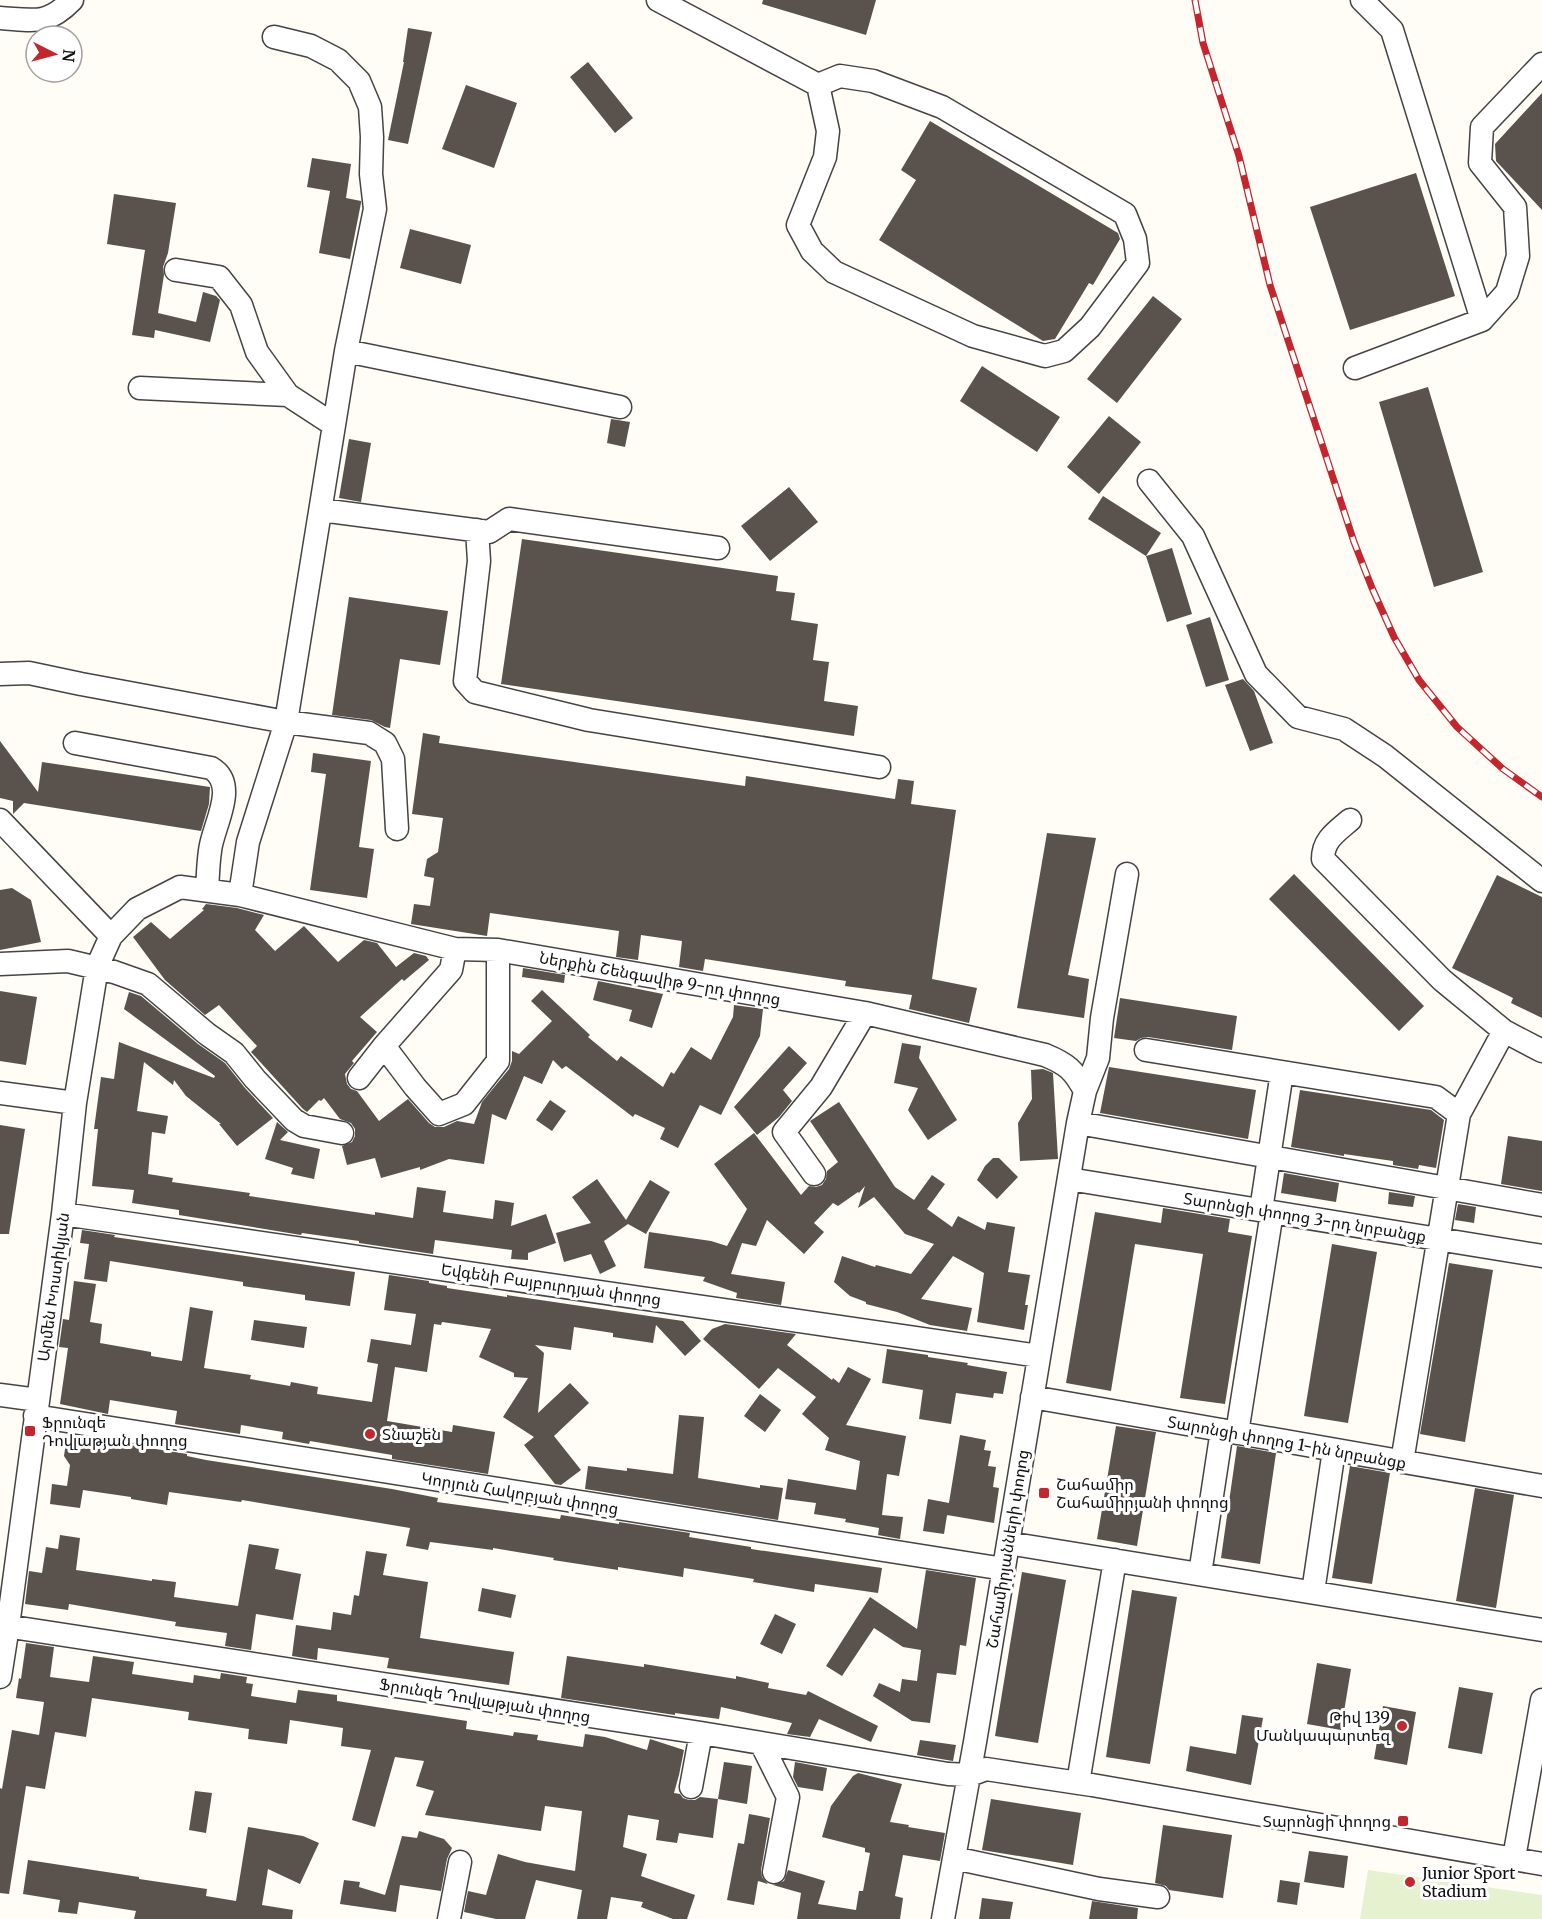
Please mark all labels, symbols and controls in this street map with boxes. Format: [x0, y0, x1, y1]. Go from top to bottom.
north arrow [24, 24, 84, 84]
text: N [58, 48, 80, 63]
street label: Ներքին Շենգավիթ 9-րդ փողոց [538, 947, 782, 1009]
street label: Տարոնցի փողոց 3-րդ նրբանցք [1182, 1188, 1428, 1246]
street label: Արմեն Խոստիկյան [33, 1211, 73, 1363]
street label: Եվգենի Բայբուրդյան փողոց [440, 1259, 662, 1309]
street label: Տարոնցի փողոց 1-ին նրբանցք [1166, 1411, 1408, 1473]
place label: Ֆրունզե Դովլաթյան փողոց [42, 1412, 188, 1450]
marker: Ֆրունզե Դովլաթյան փողոց [23, 1424, 37, 1438]
place label: Տնաշեն [382, 1424, 441, 1444]
marker: Տնաշեն [363, 1427, 377, 1441]
street label: Շահամիրյանների փողոց [981, 1448, 1033, 1650]
street label: Կորյուն Հակոբյան փողոց [420, 1468, 620, 1518]
place label: Շահամիր Շահամիրյանի փողոց [1056, 1474, 1229, 1512]
marker: Շահամիր Շահամիրյանի փողոց [1037, 1486, 1051, 1500]
street label: Ֆրունզե Դովլաթյան փողոց [378, 1673, 592, 1727]
place label: Թիվ 139 Մանկապարտեզ [1256, 1707, 1391, 1745]
marker: Թիվ 139 Մանկապարտեզ [1395, 1719, 1409, 1733]
place label: Տարոնցի փողոց [1263, 1811, 1391, 1831]
marker: Տարոնցի փողոց [1396, 1814, 1410, 1828]
place label: Junior Sport Stadium [1421, 1863, 1516, 1901]
marker: Junior Sport Stadium [1403, 1875, 1417, 1889]

